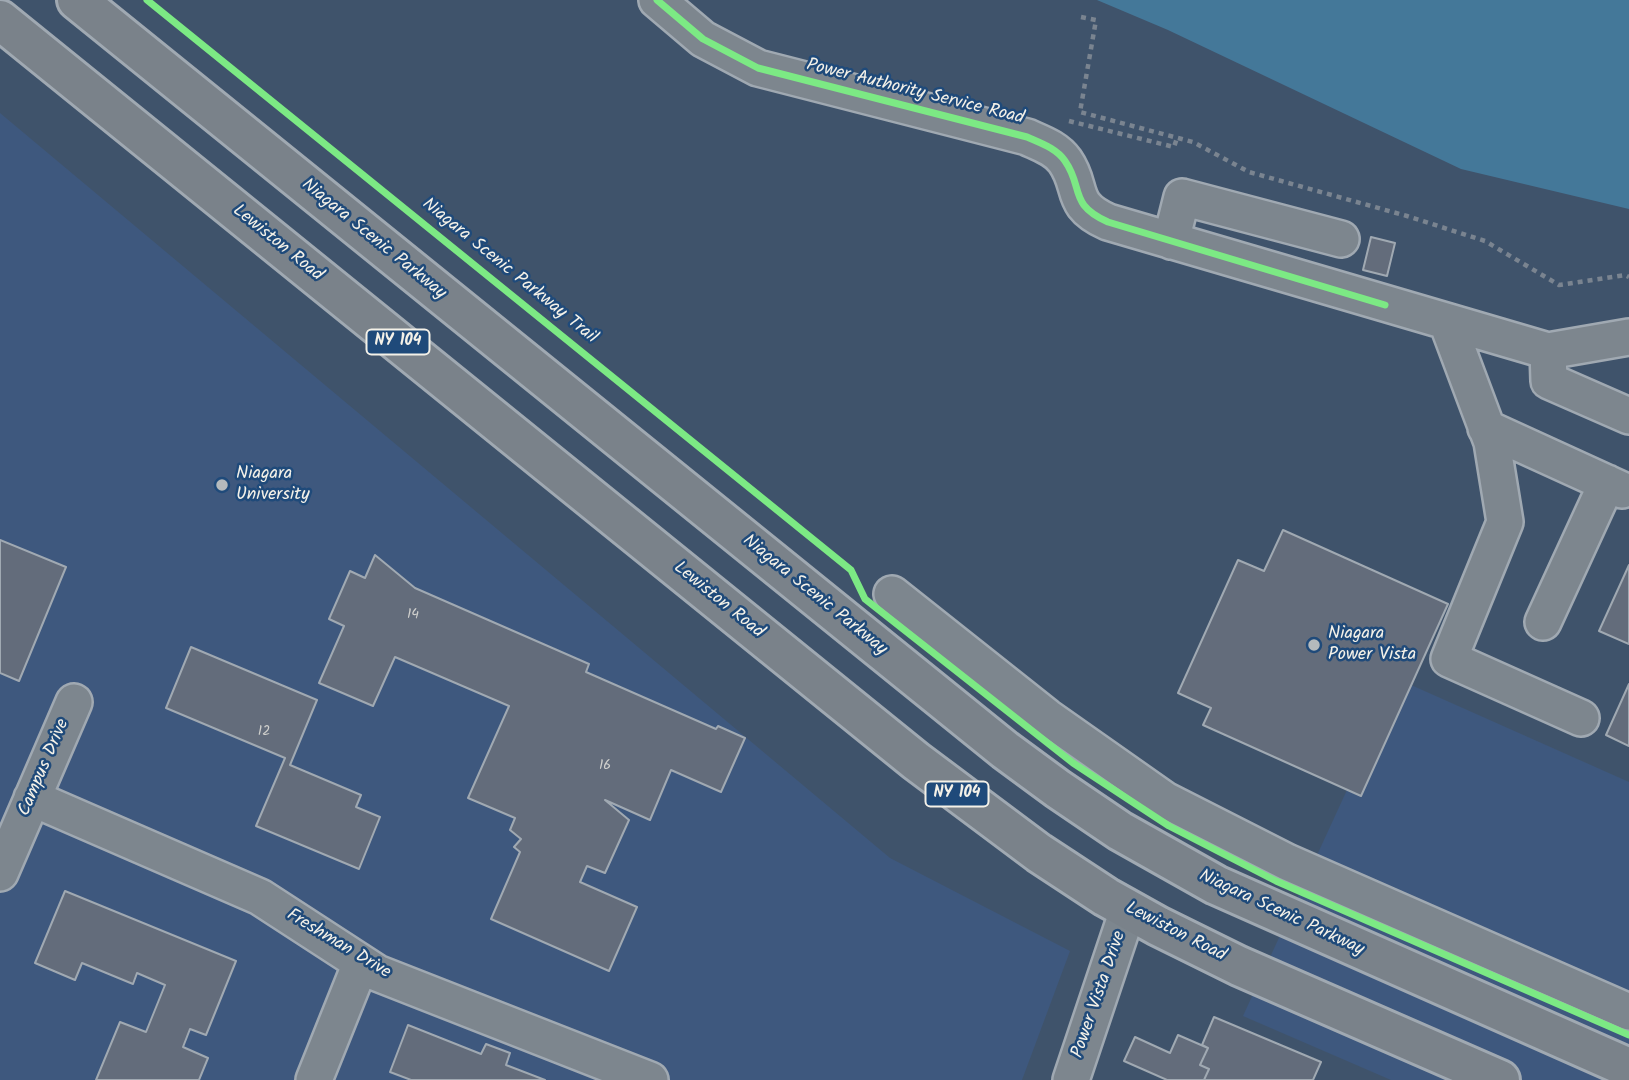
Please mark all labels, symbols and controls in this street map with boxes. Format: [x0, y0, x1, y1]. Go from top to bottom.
street label: Power Authority Service Road [804, 55, 1026, 131]
street label: Niagara Scenic Parkway [296, 175, 450, 305]
street label: Niagara Scenic Parkway Trail [417, 194, 601, 350]
street label: Lewiston Road [227, 201, 327, 287]
road number: NY 104 [366, 330, 430, 354]
place label: Niagara University [236, 464, 310, 506]
marker: Niagara University [214, 477, 230, 493]
street label: Niagara Scenic Parkway [737, 531, 891, 661]
street label: Lewiston Road [668, 558, 768, 644]
house number: 14 [407, 608, 419, 624]
place label: Niagara Power Vista [1328, 624, 1416, 666]
marker: Niagara Power Vista [1306, 637, 1322, 653]
street label: Campus Drive [15, 716, 75, 820]
house number: 12 [258, 725, 270, 741]
house number: 16 [599, 759, 611, 775]
road number: NY 104 [926, 782, 988, 806]
street label: Niagara Scenic Parkway [1195, 866, 1367, 962]
street label: Lewiston Road [1121, 898, 1229, 968]
street label: Freshman Drive [282, 905, 394, 985]
street label: Power Vista Drive [1068, 929, 1132, 1061]

